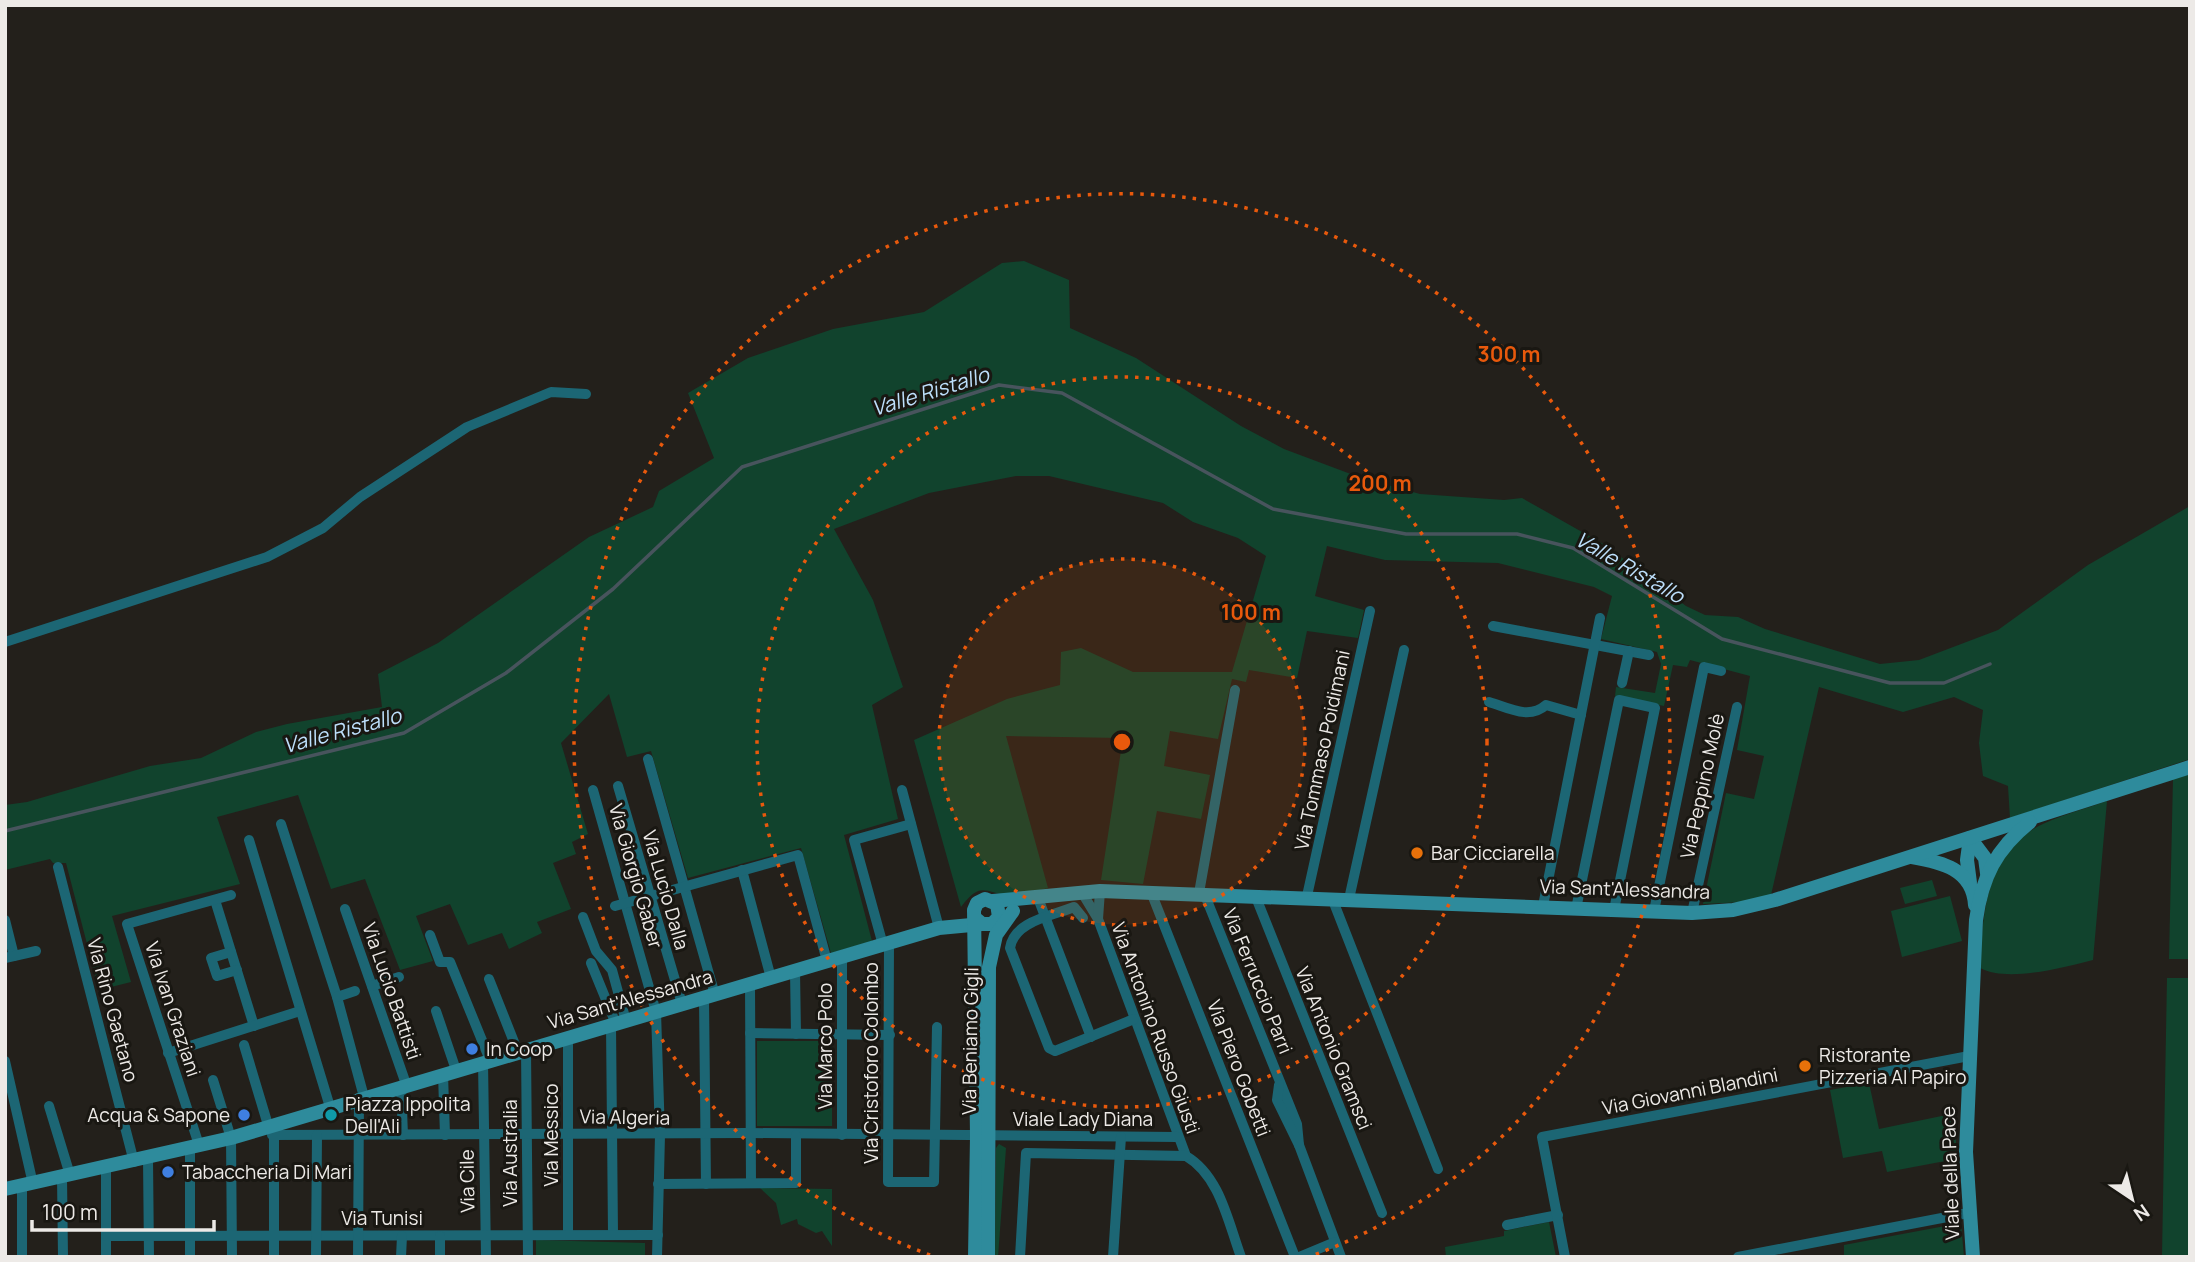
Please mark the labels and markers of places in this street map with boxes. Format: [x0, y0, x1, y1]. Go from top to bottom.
centre of rings [1110, 730, 1134, 754]
place label: Bar Cicciarella [1431, 840, 1555, 866]
marker: Bar Cicciarella [1409, 845, 1425, 861]
place label: In Coop [486, 1036, 553, 1062]
marker: In Coop [464, 1041, 480, 1057]
place label: Ristorante Pizzeria Al Papiro [1819, 1042, 1966, 1090]
marker: Ristorante Pizzeria Al Papiro [1797, 1058, 1813, 1074]
place label: Piazza Ippolita Dell'Ali [345, 1091, 471, 1139]
place label: Acqua & Sapone [87, 1102, 230, 1128]
marker: Acqua & Sapone [236, 1107, 252, 1123]
marker: Piazza Ippolita Dell'Ali [323, 1107, 339, 1123]
place label: Tabaccheria Di Mari [182, 1159, 352, 1185]
marker: Tabaccheria Di Mari [160, 1164, 176, 1180]

